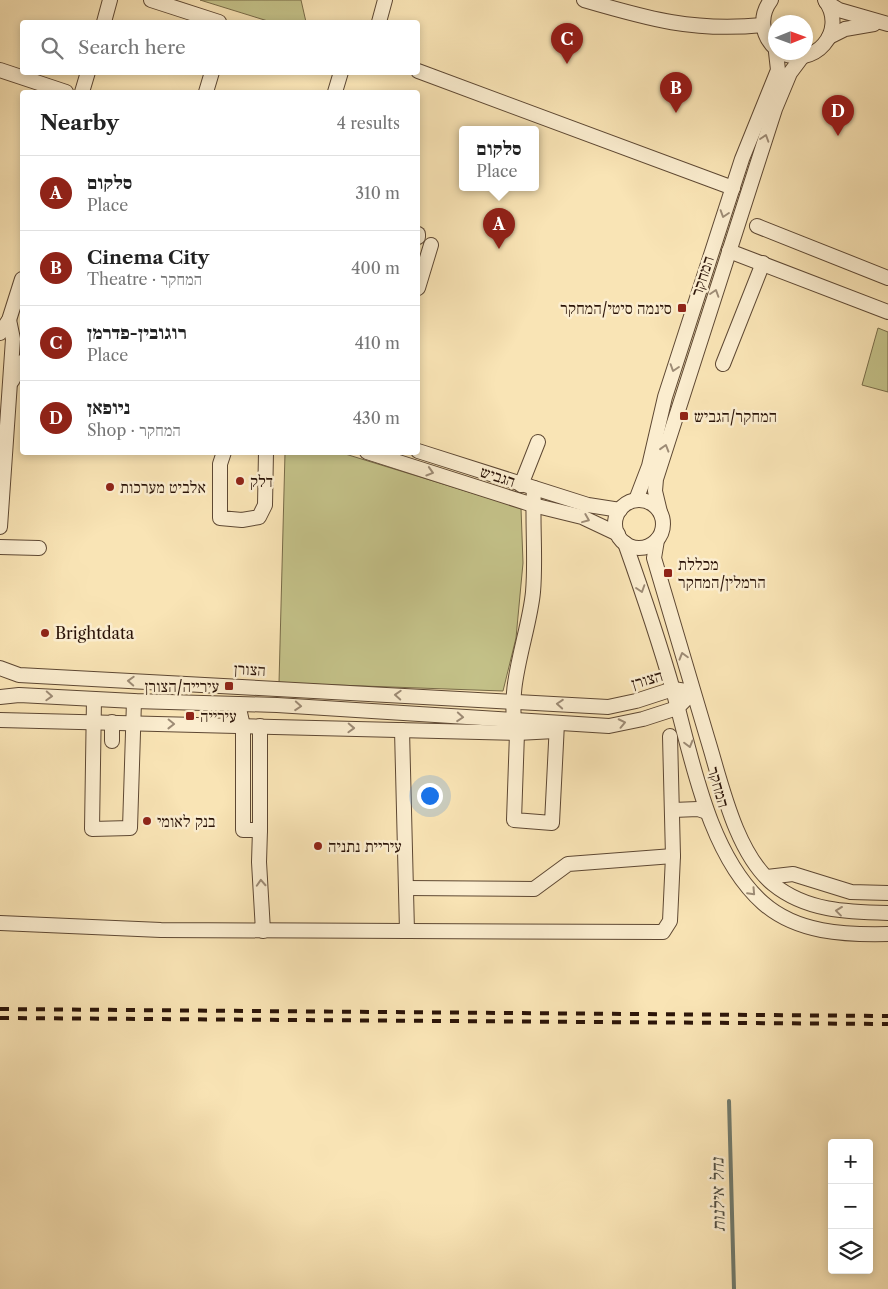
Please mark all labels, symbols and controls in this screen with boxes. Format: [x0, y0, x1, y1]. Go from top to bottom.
north arrow [768, 15, 813, 60]
search box [20, 20, 420, 75]
pin: C [551, 23, 583, 64]
icon: search [38, 34, 66, 62]
text: Search here [78, 36, 186, 59]
pin: B [660, 72, 692, 113]
pin: D [822, 95, 854, 136]
text: Nearby [40, 110, 119, 135]
text: 4 results [337, 113, 400, 133]
popup [459, 126, 539, 191]
one-way arrow [759, 135, 769, 143]
text: סלקום [476, 137, 522, 160]
text: Place [476, 161, 517, 181]
text: סלקום [87, 171, 132, 194]
text: A [50, 183, 62, 203]
text: 310 m [355, 183, 400, 203]
text: Place [87, 195, 128, 215]
pin: A [483, 208, 515, 249]
one-way arrow [720, 209, 730, 217]
text: Cinema City [87, 246, 209, 269]
street label: המחקר [686, 253, 718, 299]
text: B [50, 258, 62, 278]
text: 400 m [351, 258, 400, 278]
text: Theatre · המחקר [87, 269, 202, 289]
one-way arrow [709, 289, 719, 298]
place label: סינמה סיטי/המחקר [560, 298, 672, 318]
marker: סינמה סיטי/המחקר [676, 302, 688, 314]
text: רוגובין-פדרמן [87, 321, 187, 344]
text: C [50, 333, 62, 353]
text: 410 m [355, 333, 400, 353]
text: Place [87, 345, 128, 365]
one-way arrow [670, 364, 680, 372]
text: ניופאן [87, 396, 130, 419]
place label: המחקר/הגביש [694, 406, 777, 426]
text: D [49, 408, 63, 428]
text: 430 m [353, 408, 400, 428]
marker: המחקר/הגביש [678, 410, 690, 422]
text: Shop · המחקר [87, 420, 181, 440]
one-way arrow [660, 444, 670, 452]
street label: הגביש [478, 461, 518, 491]
one-way arrow [425, 467, 434, 477]
place label: דלק [250, 471, 273, 491]
marker: דלק [234, 475, 246, 487]
place label: אלביט מערכות [120, 477, 206, 497]
marker: אלביט מערכות [104, 481, 116, 493]
one-way arrow [581, 514, 589, 524]
place label: מכללת הרמלין/המחקר [678, 554, 766, 592]
marker: מכללת הרמלין/המחקר [662, 567, 674, 579]
one-way arrow [635, 584, 645, 593]
place label: Brightdata [55, 623, 135, 643]
marker: Brightdata [39, 627, 51, 639]
one-way arrow [678, 653, 688, 661]
street label: הצורן [234, 658, 266, 680]
street label: הצורן [629, 665, 665, 693]
one-way arrow [126, 675, 134, 686]
place label: עירייה/הצורן [145, 676, 219, 696]
marker: עירייה/הצורן [223, 680, 235, 692]
one-way arrow [394, 689, 402, 700]
one-way arrow [45, 691, 53, 702]
one-way arrow [556, 699, 564, 710]
one-way arrow [295, 701, 303, 712]
place label: עירייה [200, 706, 237, 726]
marker: עירייה [184, 710, 196, 722]
one-way arrow [457, 711, 465, 722]
one-way arrow [618, 718, 627, 729]
one-way arrow [168, 719, 175, 729]
one-way arrow [348, 723, 355, 733]
one-way arrow [683, 740, 693, 748]
street label: המחקר [704, 764, 734, 810]
your location [417, 783, 443, 809]
place label: בנק לאומי [157, 811, 216, 831]
marker: בנק לאומי [141, 815, 153, 827]
place label: עיריית נתניה [328, 836, 402, 856]
marker: עיריית נתניה [312, 840, 324, 852]
one-way arrow [255, 878, 266, 886]
one-way arrow [746, 886, 755, 895]
one-way arrow [835, 906, 843, 917]
map controls [828, 1139, 873, 1274]
button: + [828, 1139, 873, 1184]
water label: נחל אילנות [706, 1156, 730, 1232]
button: − [828, 1184, 873, 1229]
button: layers [828, 1229, 873, 1274]

